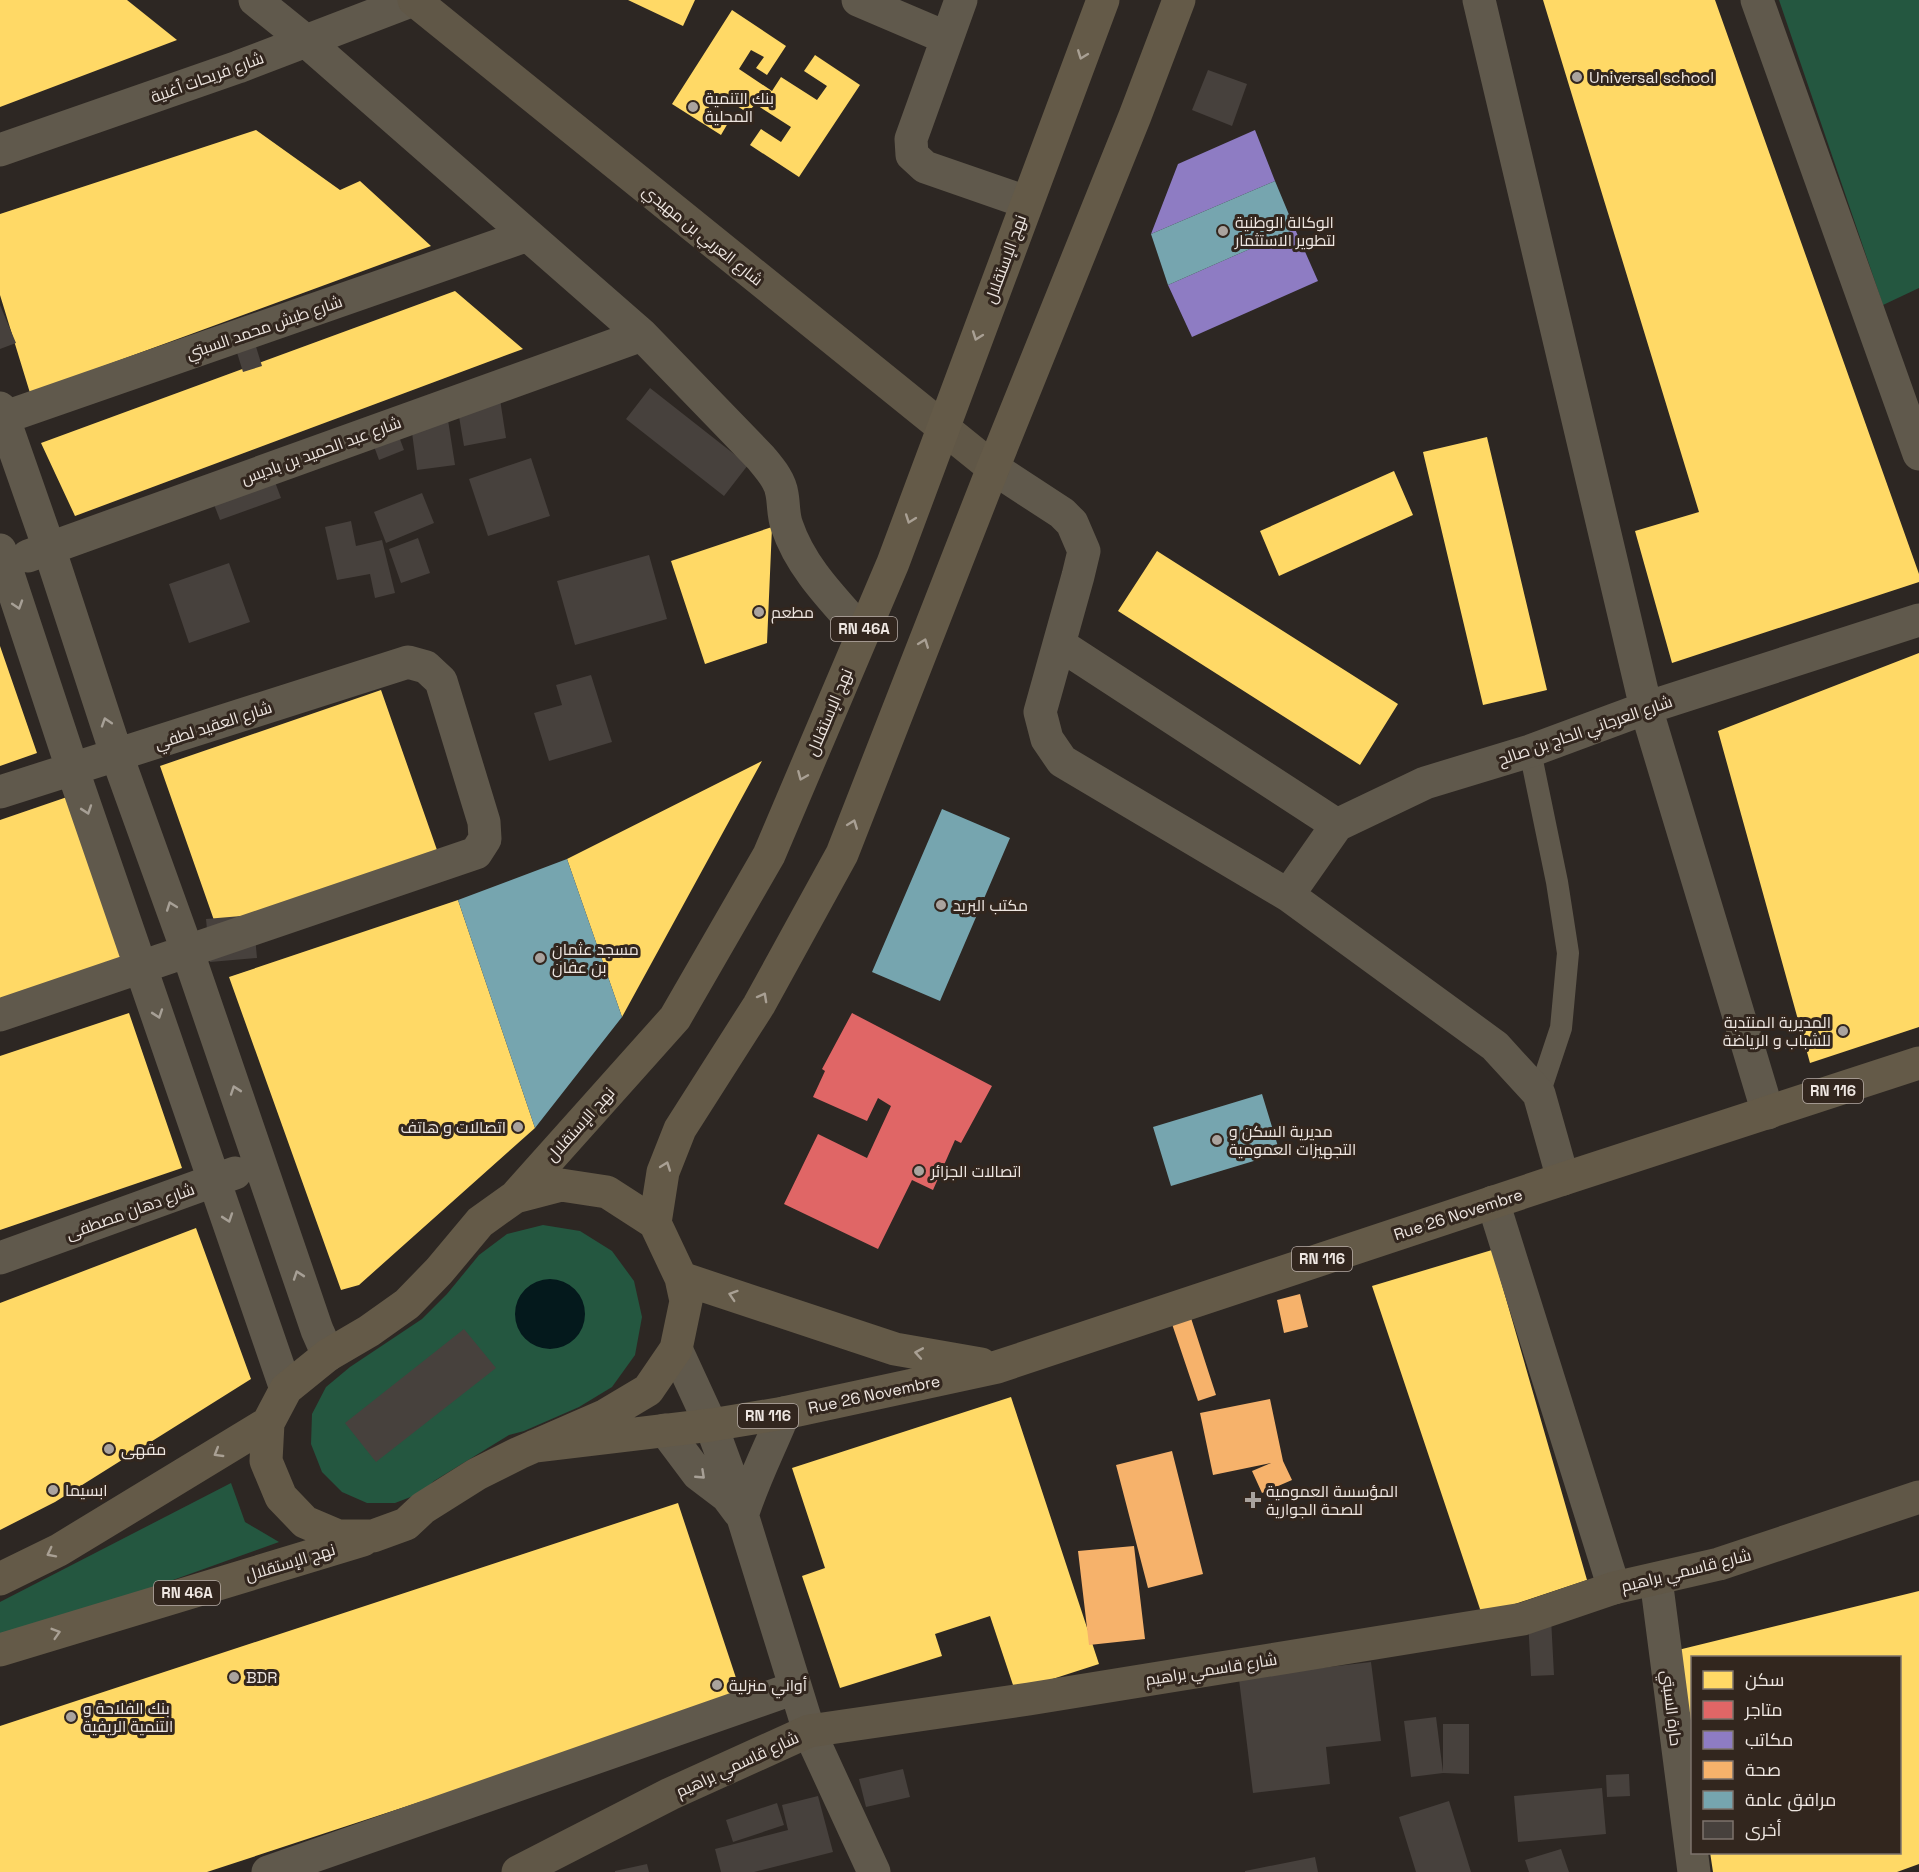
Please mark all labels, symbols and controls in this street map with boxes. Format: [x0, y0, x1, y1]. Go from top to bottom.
street label: شارع فريحات ٱغنية [148, 47, 267, 109]
one-way arrow [1077, 49, 1089, 60]
place label: Universal school [1589, 67, 1714, 88]
marker: Universal school [1570, 70, 1584, 84]
place label: بنك التنمية المحلية [705, 88, 774, 127]
marker: بنك التنمية المحلية [686, 100, 700, 114]
street label: شارع العربي بن مهيدي [636, 180, 767, 293]
street label: نهج الإستقلال [980, 212, 1032, 307]
place label: الوكالة الوطنية لتطوير الاستثمار [1234, 212, 1336, 251]
marker: الوكالة الوطنية لتطوير الاستثمار [1216, 224, 1230, 238]
street label: شارع طبش محمد السبتي [183, 291, 346, 367]
one-way arrow [972, 330, 985, 341]
street label: شارع عبد الحميد بن باديس [238, 412, 405, 490]
one-way arrow [904, 513, 917, 524]
one-way arrow [11, 599, 24, 610]
place label: مطعم [771, 602, 814, 624]
marker: مطعم [752, 605, 766, 619]
road number: RN 46A [831, 617, 897, 641]
one-way arrow [917, 638, 929, 649]
street label: نهج الإستقلال [802, 665, 858, 760]
street label: شارع العرجاني الحاج بن صالح [1495, 691, 1676, 773]
street label: شارع العقيد لطفي [152, 697, 276, 757]
one-way arrow [101, 717, 114, 728]
one-way arrow [797, 770, 809, 781]
one-way arrow [79, 804, 92, 815]
one-way arrow [846, 820, 858, 831]
place label: مكتب البريد [953, 895, 1028, 916]
marker: مكتب البريد [934, 898, 948, 912]
one-way arrow [166, 901, 179, 912]
place label: مسجد عثمان بن عفان [552, 939, 639, 978]
marker: مسجد عثمان بن عفان [533, 951, 547, 965]
one-way arrow [756, 993, 767, 1003]
one-way arrow [150, 1008, 163, 1019]
place label: المديرية المنتدبة للشباب و الرياضة [1723, 1012, 1831, 1051]
marker: المديرية المنتدبة للشباب و الرياضة [1836, 1024, 1850, 1038]
road number: RN 116 [1803, 1079, 1863, 1103]
street label: نهج الإستقلال [541, 1083, 620, 1167]
one-way arrow [229, 1085, 242, 1096]
place label: اتصالات و هاتف [401, 1117, 506, 1138]
marker: اتصالات و هاتف [511, 1120, 525, 1134]
place label: مديرية السكن و التجهيزات العمومية [1229, 1121, 1356, 1160]
marker: مديرية السكن و التجهيزات العمومية [1210, 1133, 1224, 1147]
one-way arrow [659, 1161, 672, 1171]
place label: اتصالات الجزائر [930, 1161, 1022, 1182]
marker: اتصالات الجزائر [912, 1164, 926, 1178]
street label: شارع دهان مصطفى [63, 1178, 198, 1245]
street label: Rue 26 Novembre [1391, 1184, 1525, 1245]
one-way arrow [221, 1212, 234, 1223]
road number: RN 116 [1292, 1247, 1352, 1271]
one-way arrow [292, 1270, 305, 1281]
one-way arrow [728, 1290, 739, 1303]
one-way arrow [914, 1347, 924, 1360]
street label: Rue 26 Novembre [806, 1370, 942, 1419]
road number: RN 116 [738, 1404, 798, 1428]
place label: مقهى [121, 1439, 166, 1460]
marker: مقهى [102, 1442, 116, 1456]
one-way arrow [214, 1446, 224, 1458]
one-way arrow [693, 1468, 704, 1479]
place label: ابسيما [65, 1480, 108, 1501]
place label: المؤسسة العمومية للصحة الجوارية [1266, 1481, 1398, 1520]
marker: ابسيما [46, 1483, 60, 1497]
marker: المؤسسة العمومية للصحة الجوارية [1244, 1491, 1262, 1509]
street label: نهج الإستقلال [243, 1539, 338, 1587]
street label: شارع قاسمي براهيم [1619, 1544, 1754, 1600]
one-way arrow [46, 1546, 57, 1558]
road number: RN 46A [154, 1581, 220, 1605]
one-way arrow [50, 1628, 61, 1640]
street label: شارع قاسمي براهيم [1144, 1649, 1279, 1693]
legend [1691, 1656, 1901, 1854]
place label: BDR [246, 1667, 277, 1688]
text: سكن [1745, 1668, 1784, 1691]
street label: حارة السبتي [1653, 1669, 1687, 1748]
marker: BDR [227, 1670, 241, 1684]
place label: أواني منزلية [729, 1675, 807, 1699]
marker: أواني منزلية [710, 1678, 724, 1692]
place label: بنك الفلاحة و التنمية الريفية [83, 1698, 173, 1737]
text: متاجر [1744, 1698, 1783, 1721]
marker: بنك الفلاحة و التنمية الريفية [64, 1710, 78, 1724]
street label: شارع قاسمي براهيم [672, 1727, 803, 1805]
text: مكاتب [1745, 1728, 1793, 1751]
text: صحة [1745, 1758, 1781, 1781]
text: مرافق عامة [1745, 1788, 1836, 1812]
text: أخرى [1745, 1818, 1782, 1841]

